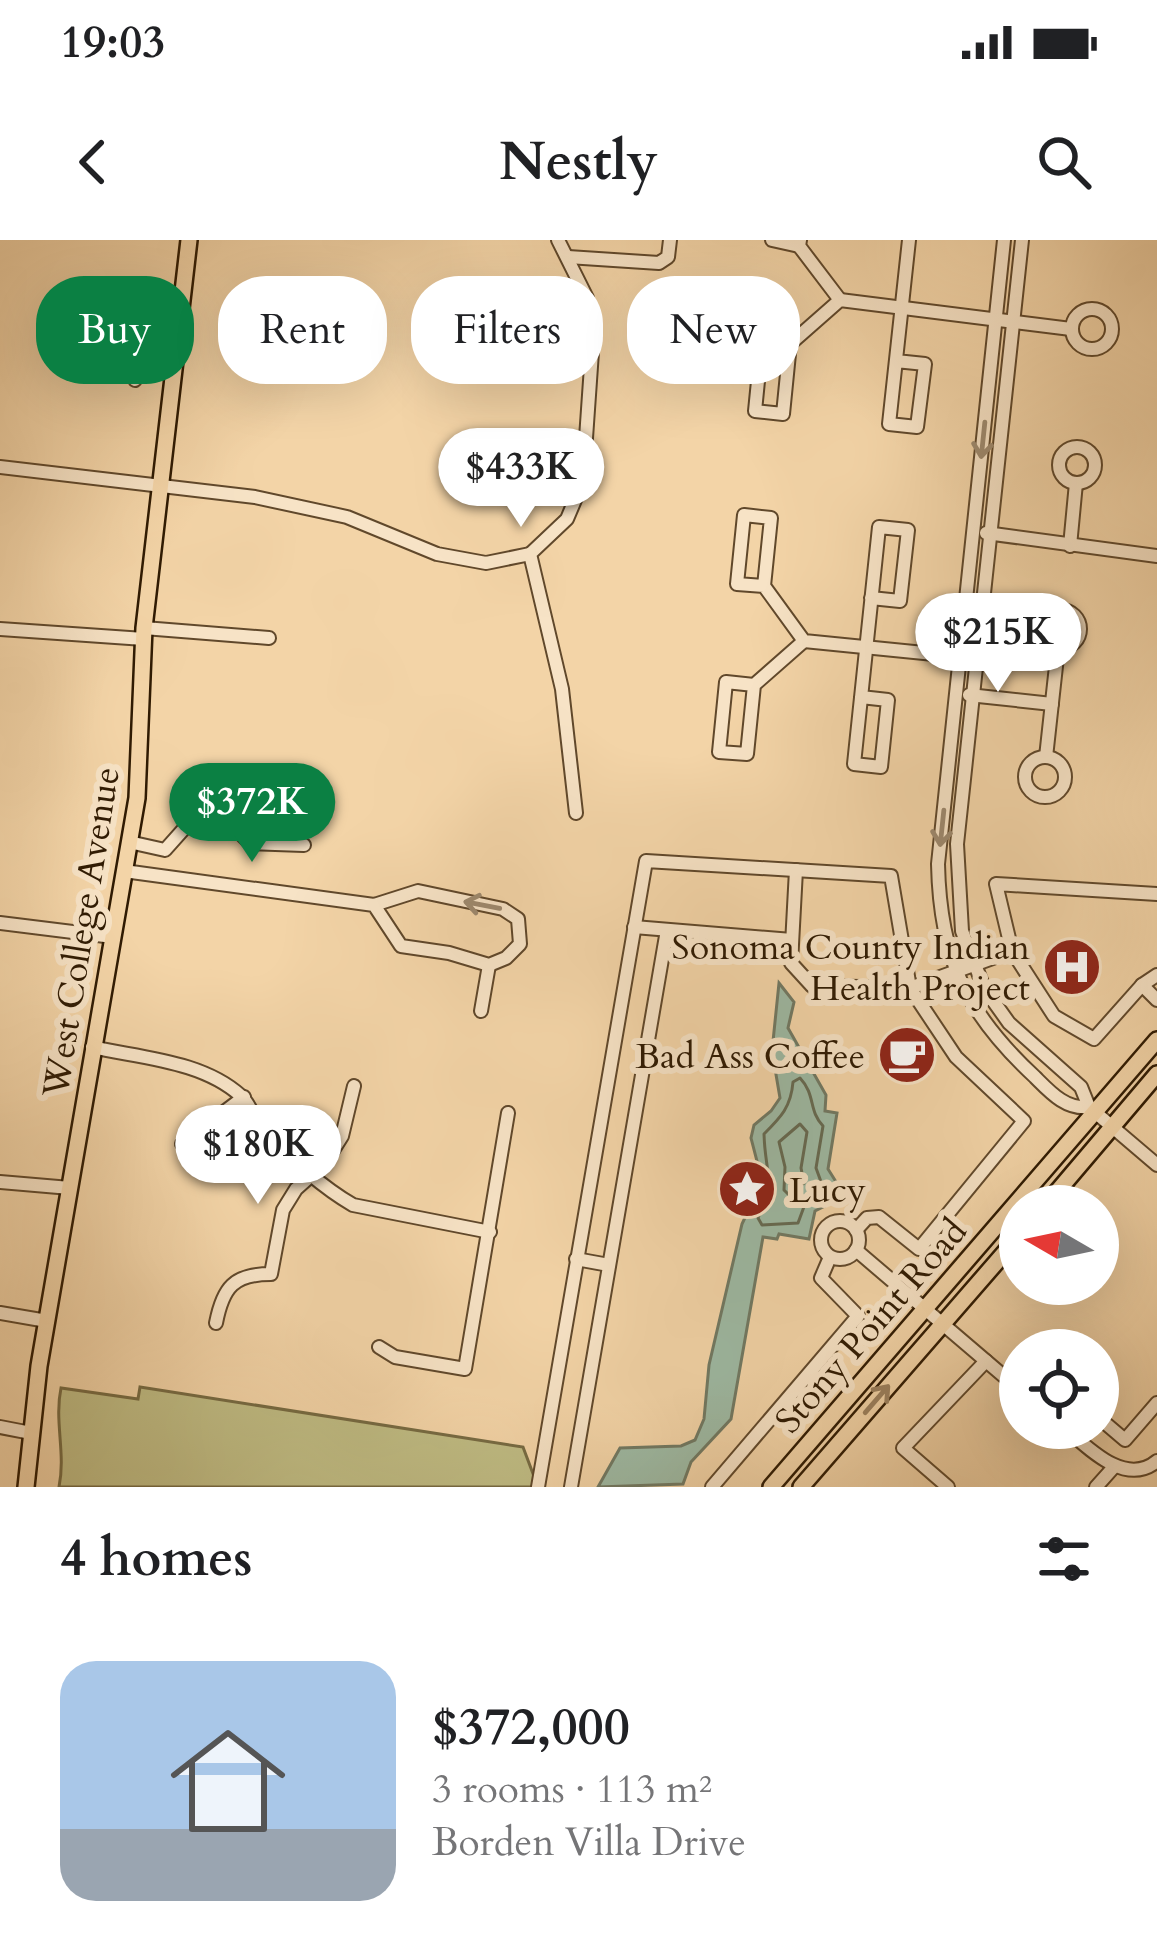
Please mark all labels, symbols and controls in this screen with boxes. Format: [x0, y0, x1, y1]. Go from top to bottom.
text: 19:03 [60, 12, 165, 73]
text: Nestly [499, 126, 658, 199]
icon: back [60, 129, 126, 195]
icon: search [1031, 129, 1097, 195]
chip: Buy [36, 276, 194, 384]
chip: Rent [218, 276, 387, 384]
chip: Filters [411, 276, 603, 384]
chip: New [627, 276, 800, 384]
one-way arrow [971, 420, 994, 459]
pin: $433K [437, 428, 605, 530]
text: $433K [465, 440, 577, 493]
pin: $215K [914, 593, 1082, 695]
text: $215K [942, 605, 1054, 658]
pin: $372K [168, 763, 336, 865]
street label: West College Avenue [31, 764, 132, 1102]
text: $372K [196, 775, 308, 828]
one-way arrow [930, 808, 953, 847]
one-way arrow [464, 893, 503, 915]
place label: Sonoma County Indian Health Project [672, 923, 1031, 1013]
hospital icon: Sonoma County Indian Health Project [1041, 936, 1103, 998]
cafe icon: Bad Ass Coffee [876, 1024, 938, 1086]
place label: Bad Ass Coffee [635, 1032, 865, 1081]
pin: $180K [174, 1105, 342, 1207]
text: $180K [202, 1117, 314, 1170]
place icon: Lucy [716, 1158, 778, 1220]
place label: Lucy [789, 1166, 866, 1215]
north arrow [999, 1185, 1119, 1305]
map controls [999, 1185, 1119, 1449]
street label: Stony Point Road [764, 1208, 978, 1444]
button: locate [999, 1329, 1119, 1449]
one-way arrow [863, 1384, 890, 1414]
text: 4 homes [60, 1524, 252, 1594]
icon: filters [1031, 1526, 1097, 1592]
text: $372,000 [432, 1693, 630, 1763]
icon: home [156, 1709, 300, 1853]
text: 3 rooms · 113 m² [432, 1763, 712, 1816]
text: Borden Villa Drive [432, 1816, 746, 1869]

